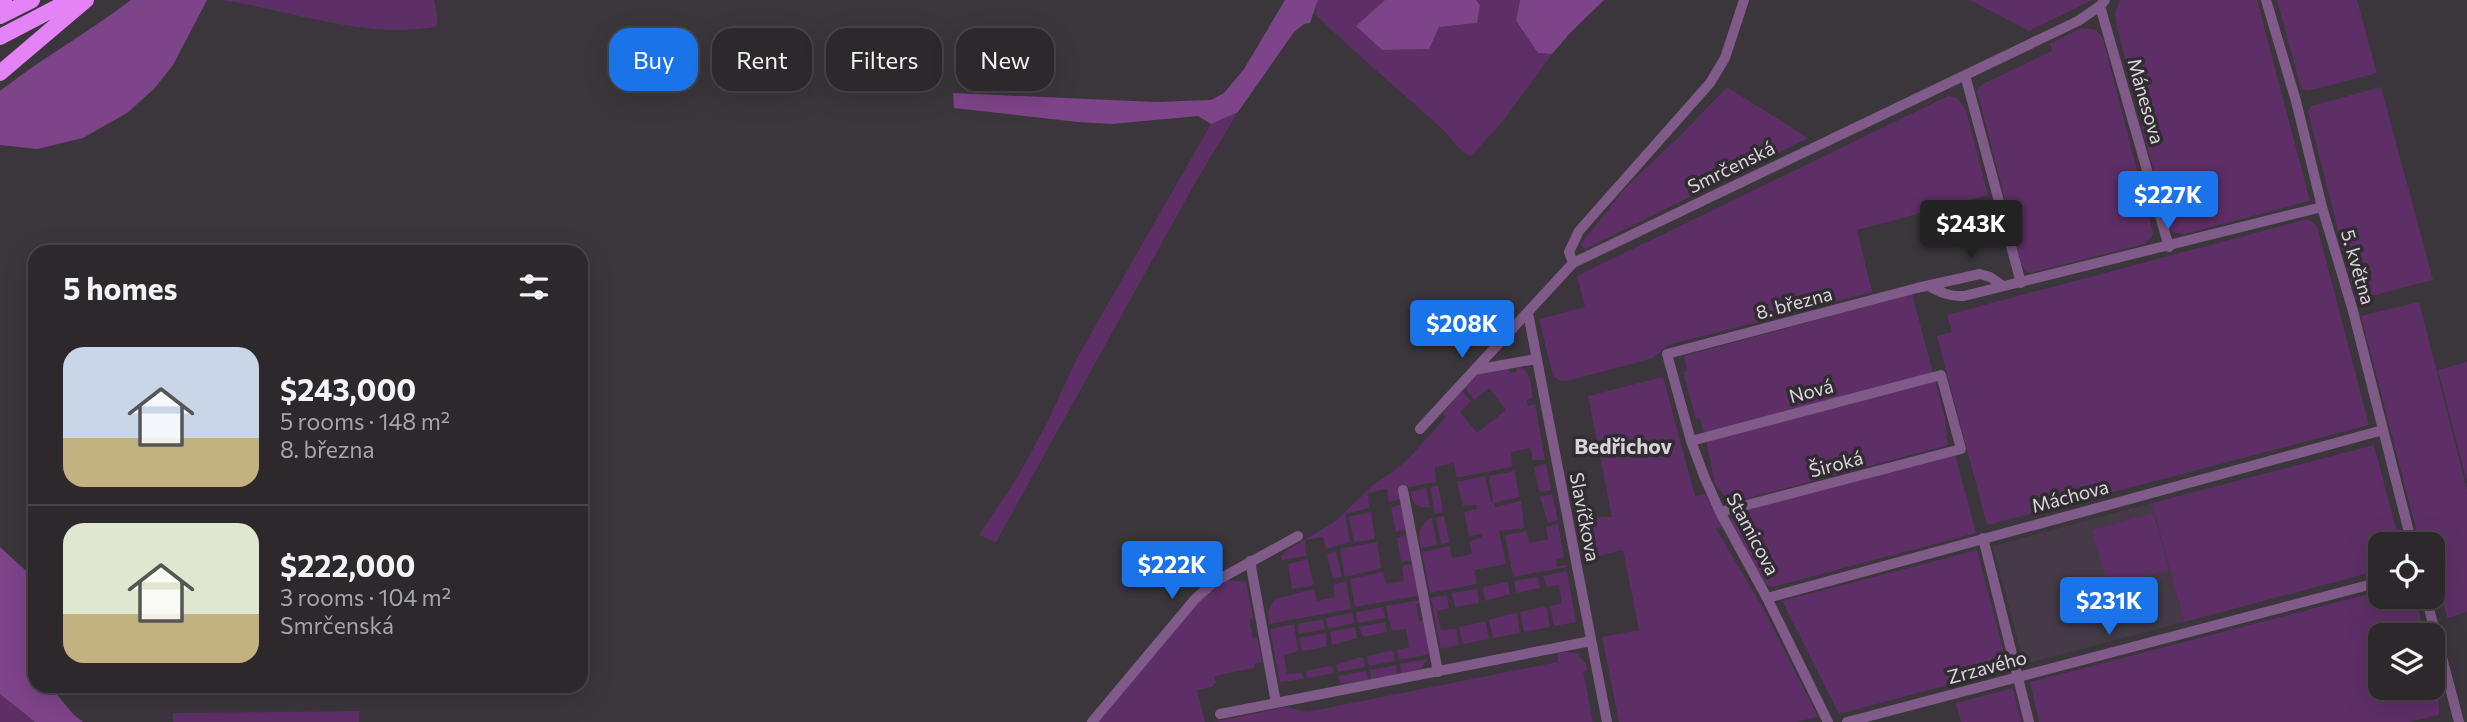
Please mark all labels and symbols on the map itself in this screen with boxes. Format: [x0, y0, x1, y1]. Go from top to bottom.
street label: Mánesova [2123, 55, 2170, 146]
street label: Smrčenská [1683, 136, 1778, 198]
pin: $227K [2119, 172, 2217, 231]
pin: $243K [1922, 201, 2020, 260]
street label: 5. května [2337, 227, 2380, 307]
street label: 8. března [1753, 281, 1835, 324]
pin: $208K [1413, 300, 1511, 360]
street label: Nová [1786, 374, 1835, 407]
district label: Bedřichov [1574, 433, 1672, 458]
street label: Široká [1806, 444, 1865, 482]
street label: Slavíčkova [1566, 470, 1605, 563]
street label: Máchova [2029, 474, 2111, 517]
street label: Stamicova [1722, 489, 1785, 579]
pin: $222K [1123, 542, 1221, 601]
pin: $231K [2060, 578, 2158, 637]
street label: Zrzavého [1945, 645, 2029, 688]

